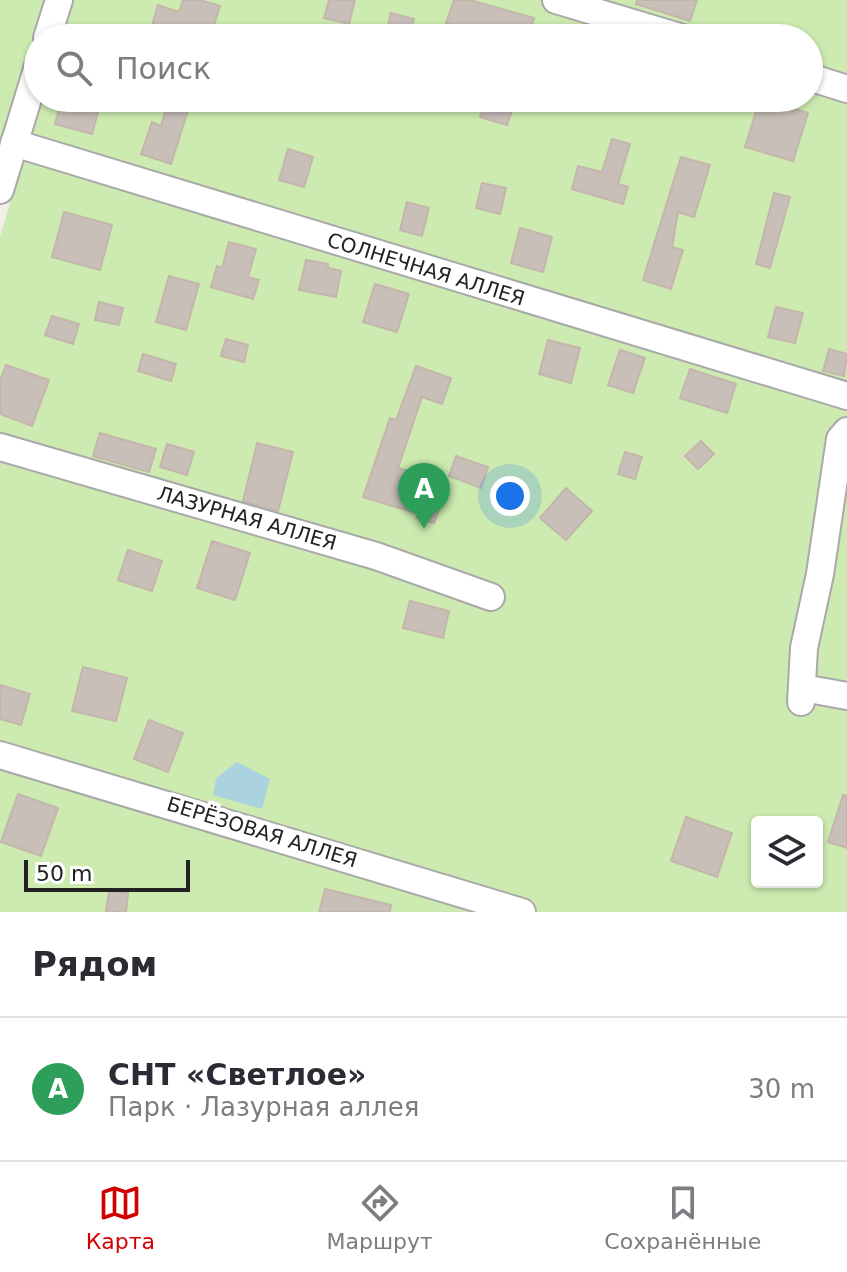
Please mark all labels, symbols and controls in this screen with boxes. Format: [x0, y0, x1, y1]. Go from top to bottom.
search box [24, 24, 823, 112]
icon: search [52, 46, 96, 90]
text: Поиск [116, 51, 211, 86]
street label: СОЛНЕЧНАЯ АЛЛЕЯ [324, 227, 528, 311]
pin: A [398, 463, 450, 529]
your location [490, 476, 530, 516]
street label: ЛАЗУРНАЯ АЛЛЕЯ [155, 481, 339, 555]
street label: БЕРЁЗОВАЯ АЛЛЕЯ [164, 792, 360, 872]
map controls [751, 816, 823, 888]
button: layers [751, 816, 823, 888]
scale bar [24, 856, 190, 892]
text: 50 m [36, 861, 92, 886]
text: Рядом [32, 944, 157, 984]
text: СНТ «Светлое» [108, 1057, 366, 1092]
text: A [48, 1074, 68, 1104]
text: 30 m [748, 1074, 815, 1104]
text: Парк · Лазурная аллея [108, 1092, 419, 1122]
tab: Карта [86, 1181, 155, 1254]
tab: Маршрут [327, 1181, 433, 1254]
tab: Сохранённые [604, 1181, 761, 1254]

